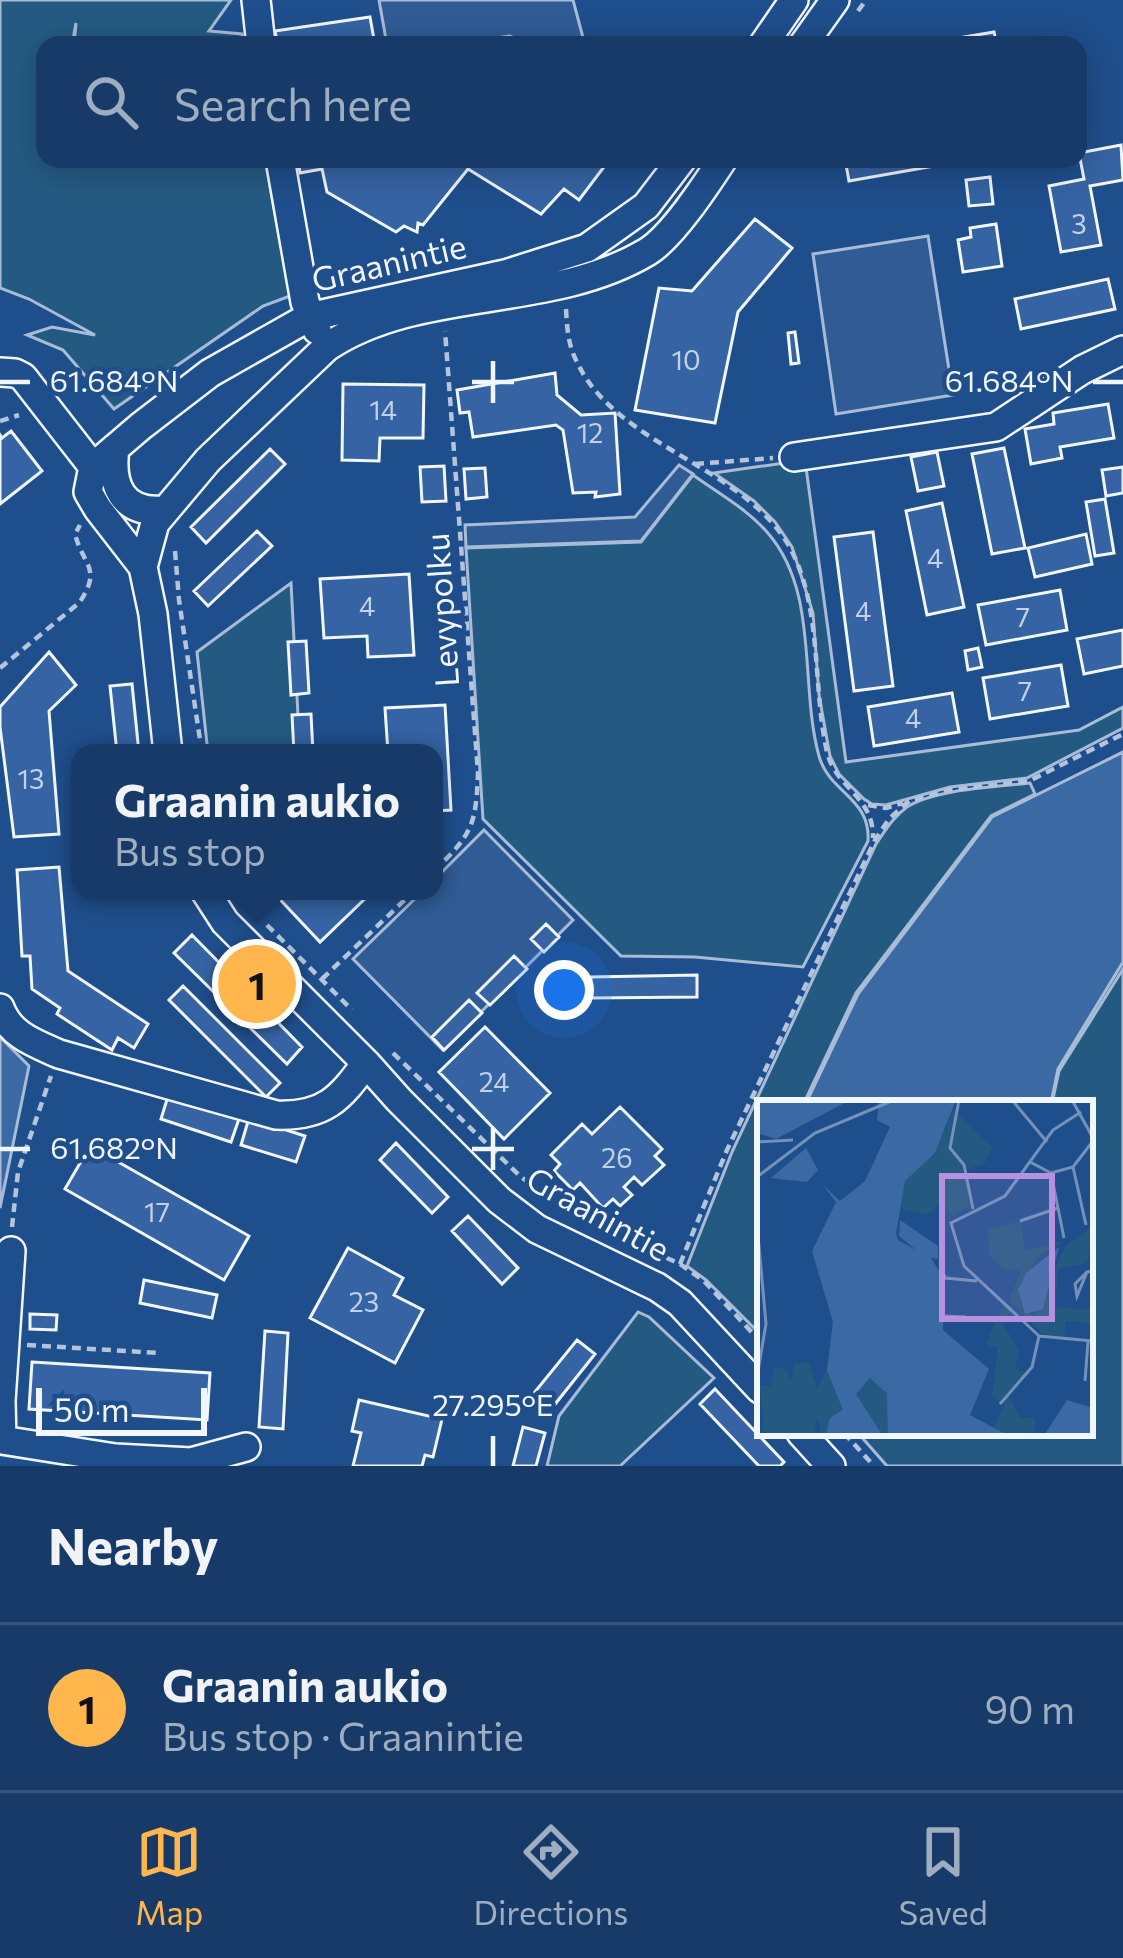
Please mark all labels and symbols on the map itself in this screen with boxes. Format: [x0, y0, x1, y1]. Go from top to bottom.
house number: 3 [1071, 207, 1087, 240]
street label: Graanintie [307, 224, 470, 299]
house number: 10 [671, 343, 701, 376]
text: 61.684°N [50, 361, 178, 398]
text: 61.684°N [945, 361, 1073, 398]
house number: 14 [369, 393, 397, 426]
house number: 12 [577, 416, 603, 449]
street label: Levypolku [415, 532, 466, 688]
house number: 4 [927, 541, 943, 574]
house number: 4 [359, 589, 375, 622]
house number: 4 [855, 594, 871, 627]
house number: 7 [1016, 600, 1030, 633]
house number: 7 [1018, 674, 1032, 707]
house number: 4 [905, 701, 921, 734]
house number: 13 [18, 762, 44, 795]
pin: 1 [218, 939, 296, 1029]
your location [534, 960, 594, 1020]
house number: 24 [479, 1065, 509, 1098]
inset map [757, 1100, 1093, 1436]
text: 61.682°N [50, 1128, 178, 1165]
house number: 26 [601, 1141, 633, 1174]
street label: Graanintie [520, 1157, 677, 1269]
house number: 17 [144, 1195, 170, 1228]
house number: 23 [349, 1285, 379, 1318]
scale bar [36, 1382, 207, 1435]
text: 27.295°E [432, 1385, 554, 1422]

